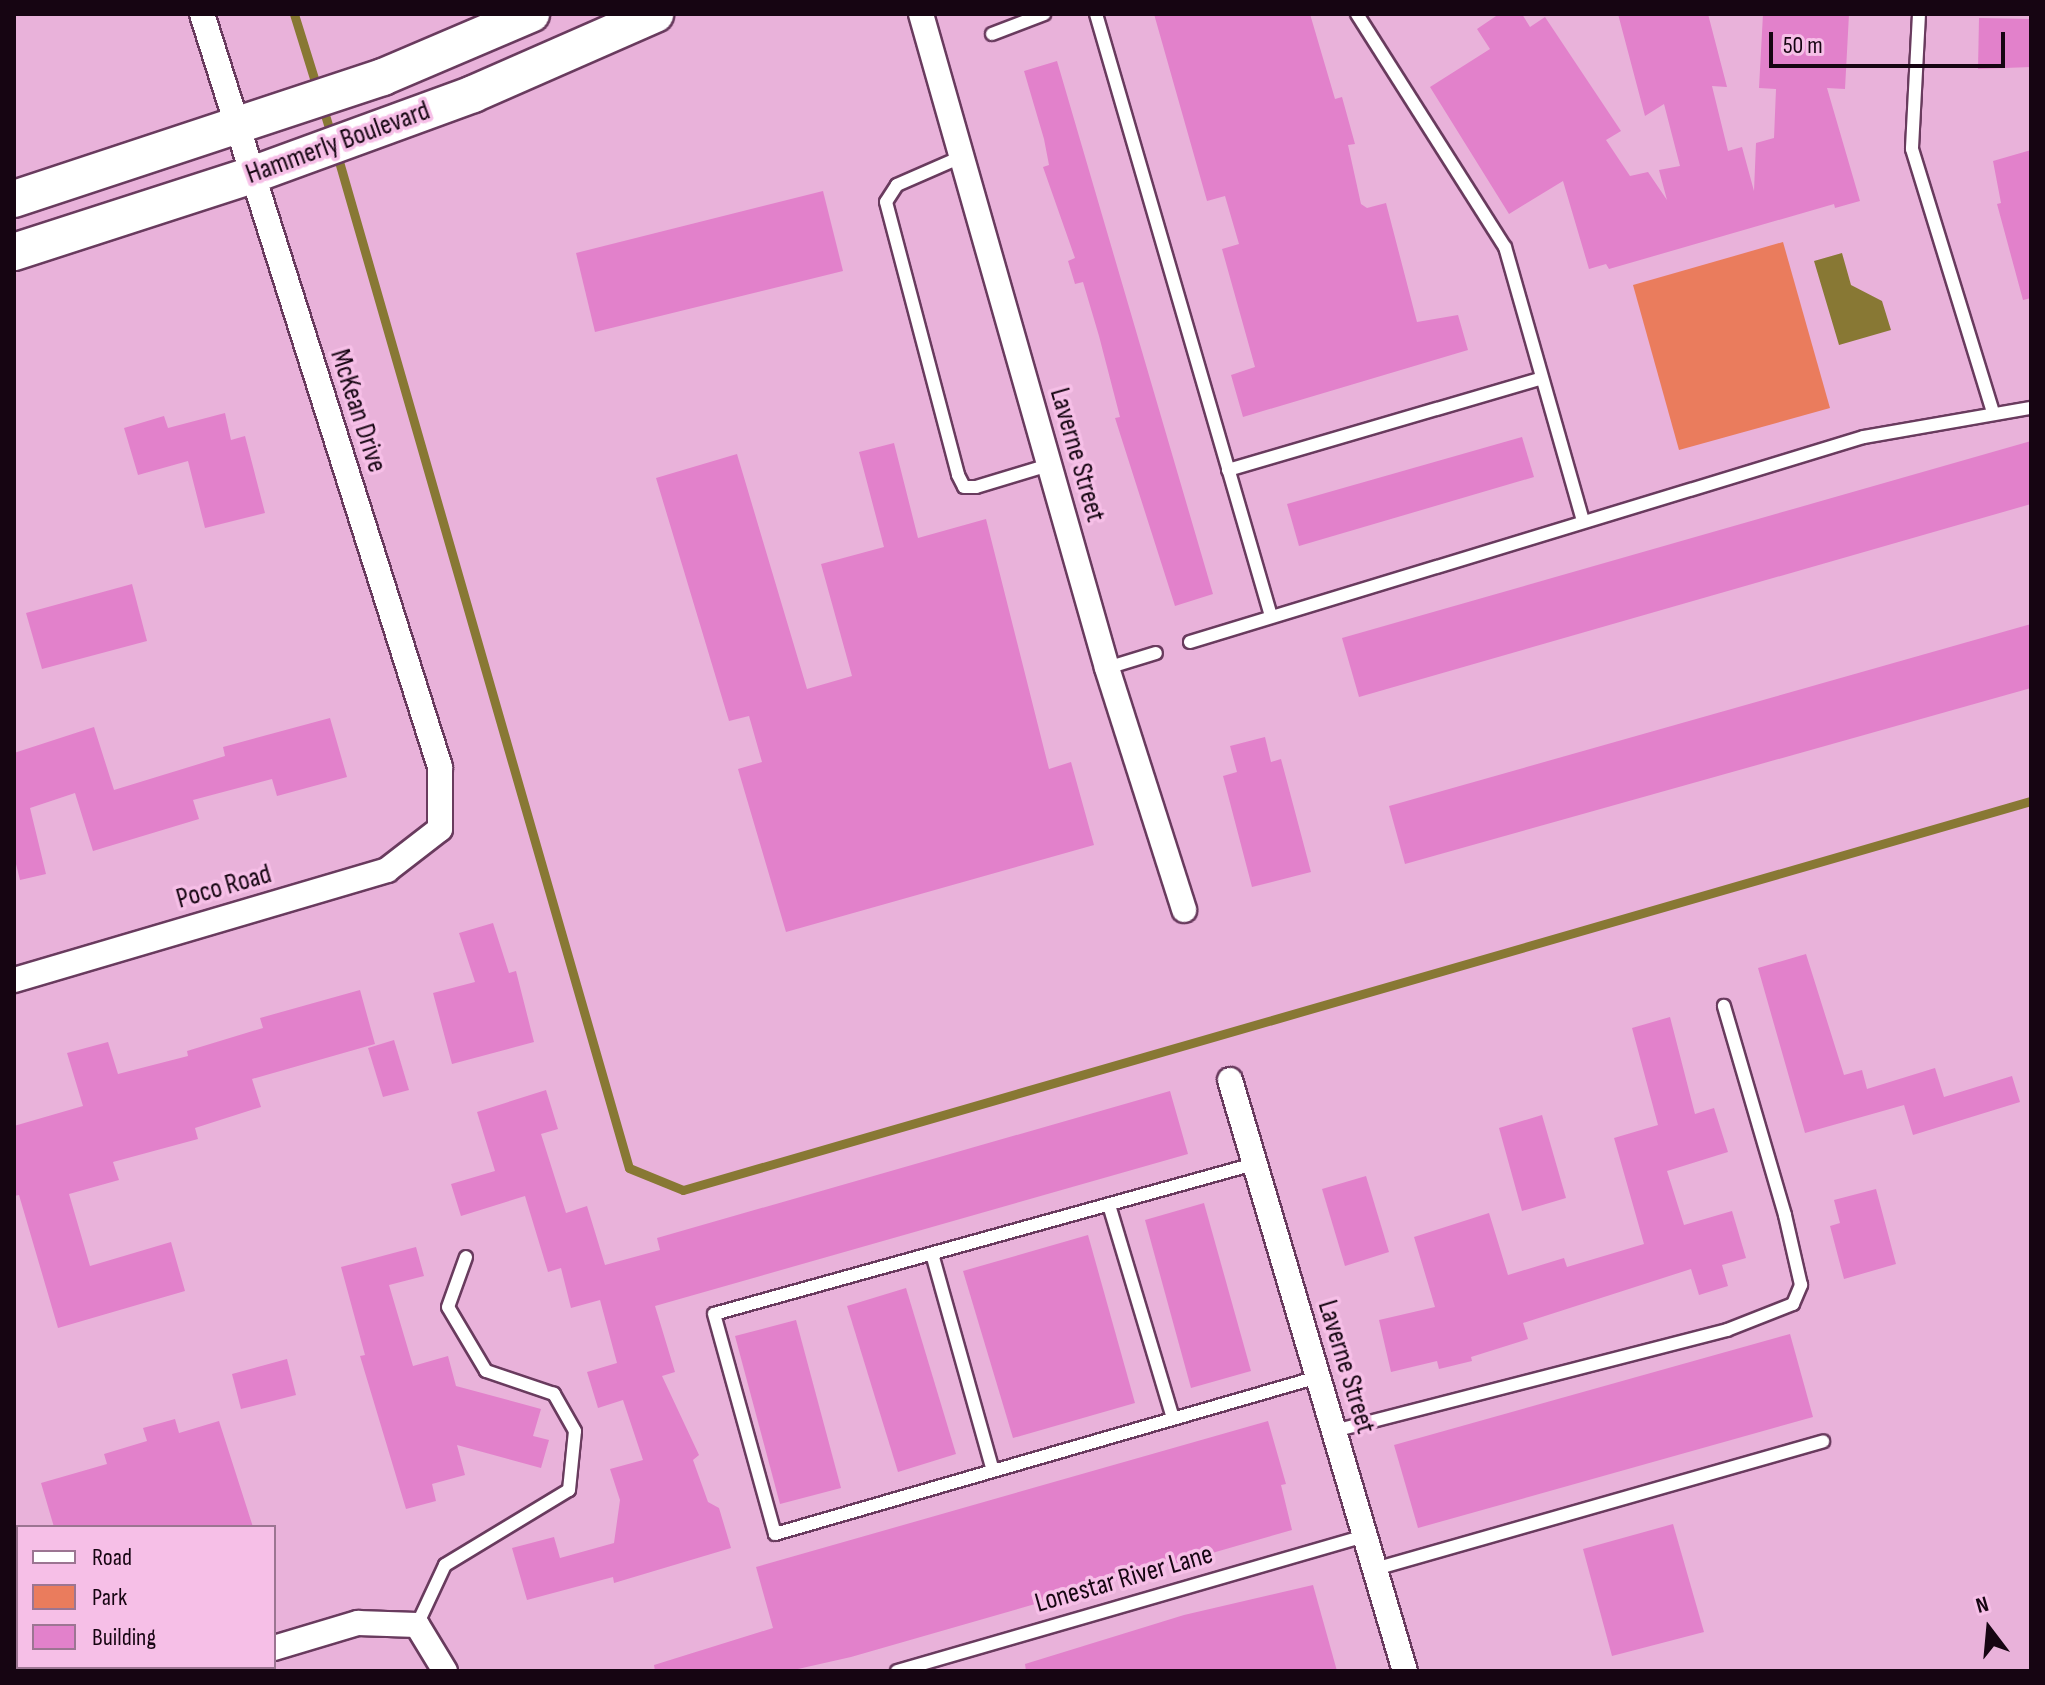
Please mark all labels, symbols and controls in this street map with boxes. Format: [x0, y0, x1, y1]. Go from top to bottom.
scale bar [1773, 16, 2009, 66]
text: 50 m [1783, 31, 1823, 60]
street label: Hammerly Boulevard [241, 94, 435, 192]
street label: McKean Drive [322, 345, 394, 477]
street label: Laverne Street [1042, 384, 1112, 526]
street label: Poco Road [173, 857, 275, 917]
street label: Laverne Street [1310, 1296, 1382, 1438]
legend [16, 1525, 276, 1669]
street label: Lonestar River Lane [1031, 1538, 1217, 1620]
text: Road [92, 1543, 132, 1572]
text: Park [92, 1583, 127, 1612]
north arrow [1949, 1589, 2029, 1669]
text: N [1973, 1591, 1992, 1620]
text: Building [92, 1623, 156, 1652]

